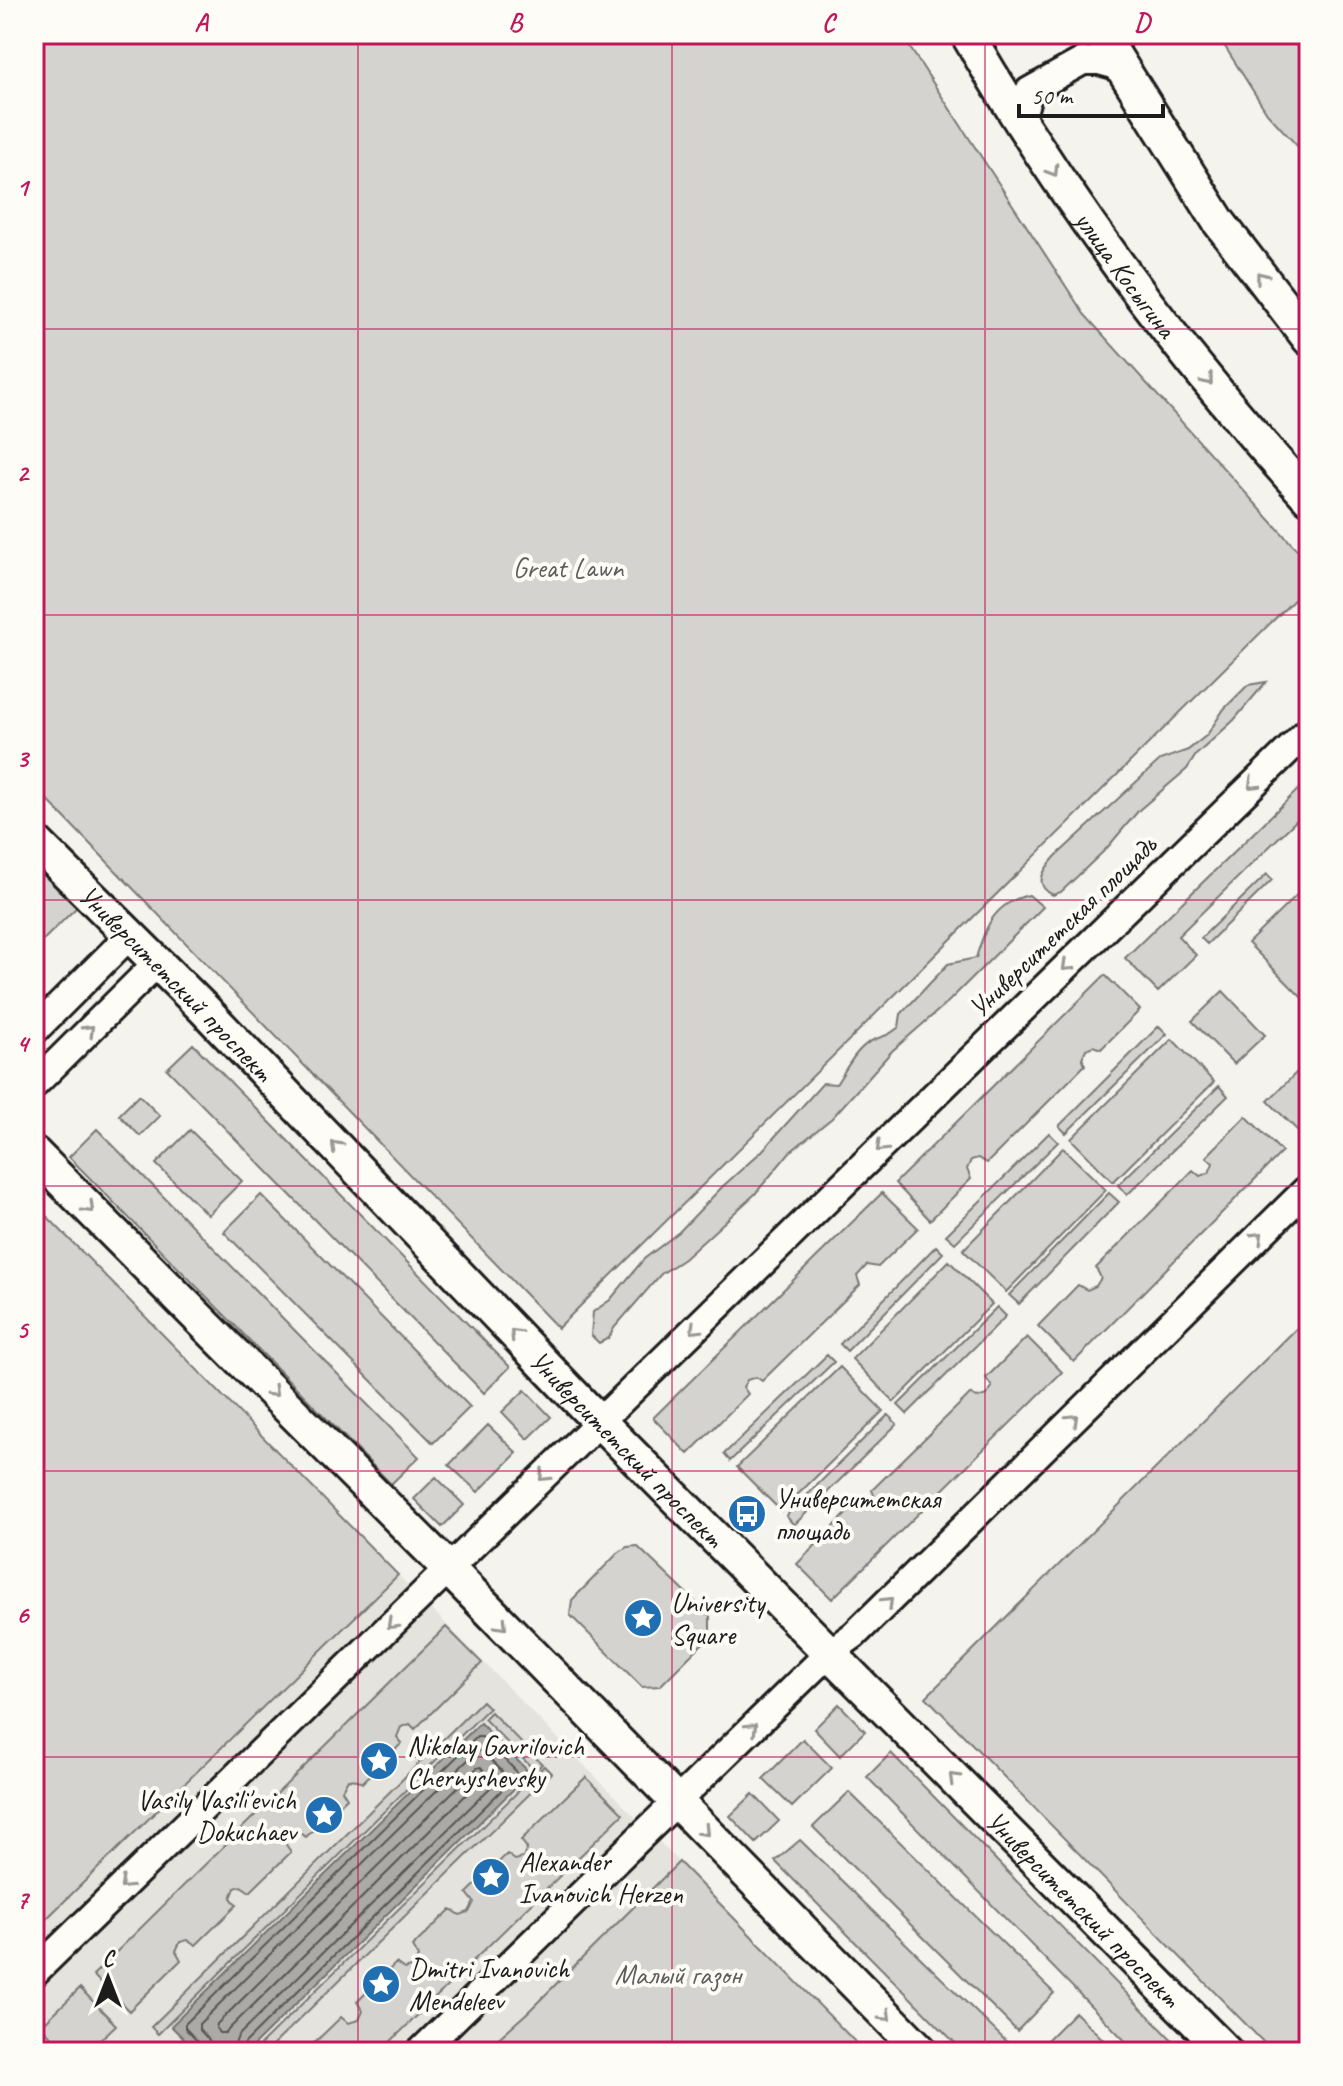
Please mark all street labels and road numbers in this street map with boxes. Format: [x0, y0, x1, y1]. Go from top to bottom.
street label: улица Косыгина [1066, 202, 1185, 346]
street label: Университетская площадь [961, 826, 1165, 1025]
street label: Университетский проспект [71, 878, 282, 1090]
street label: Университетский проспект [522, 1343, 733, 1556]
street label: Университетский проспект [978, 1803, 1189, 2016]

